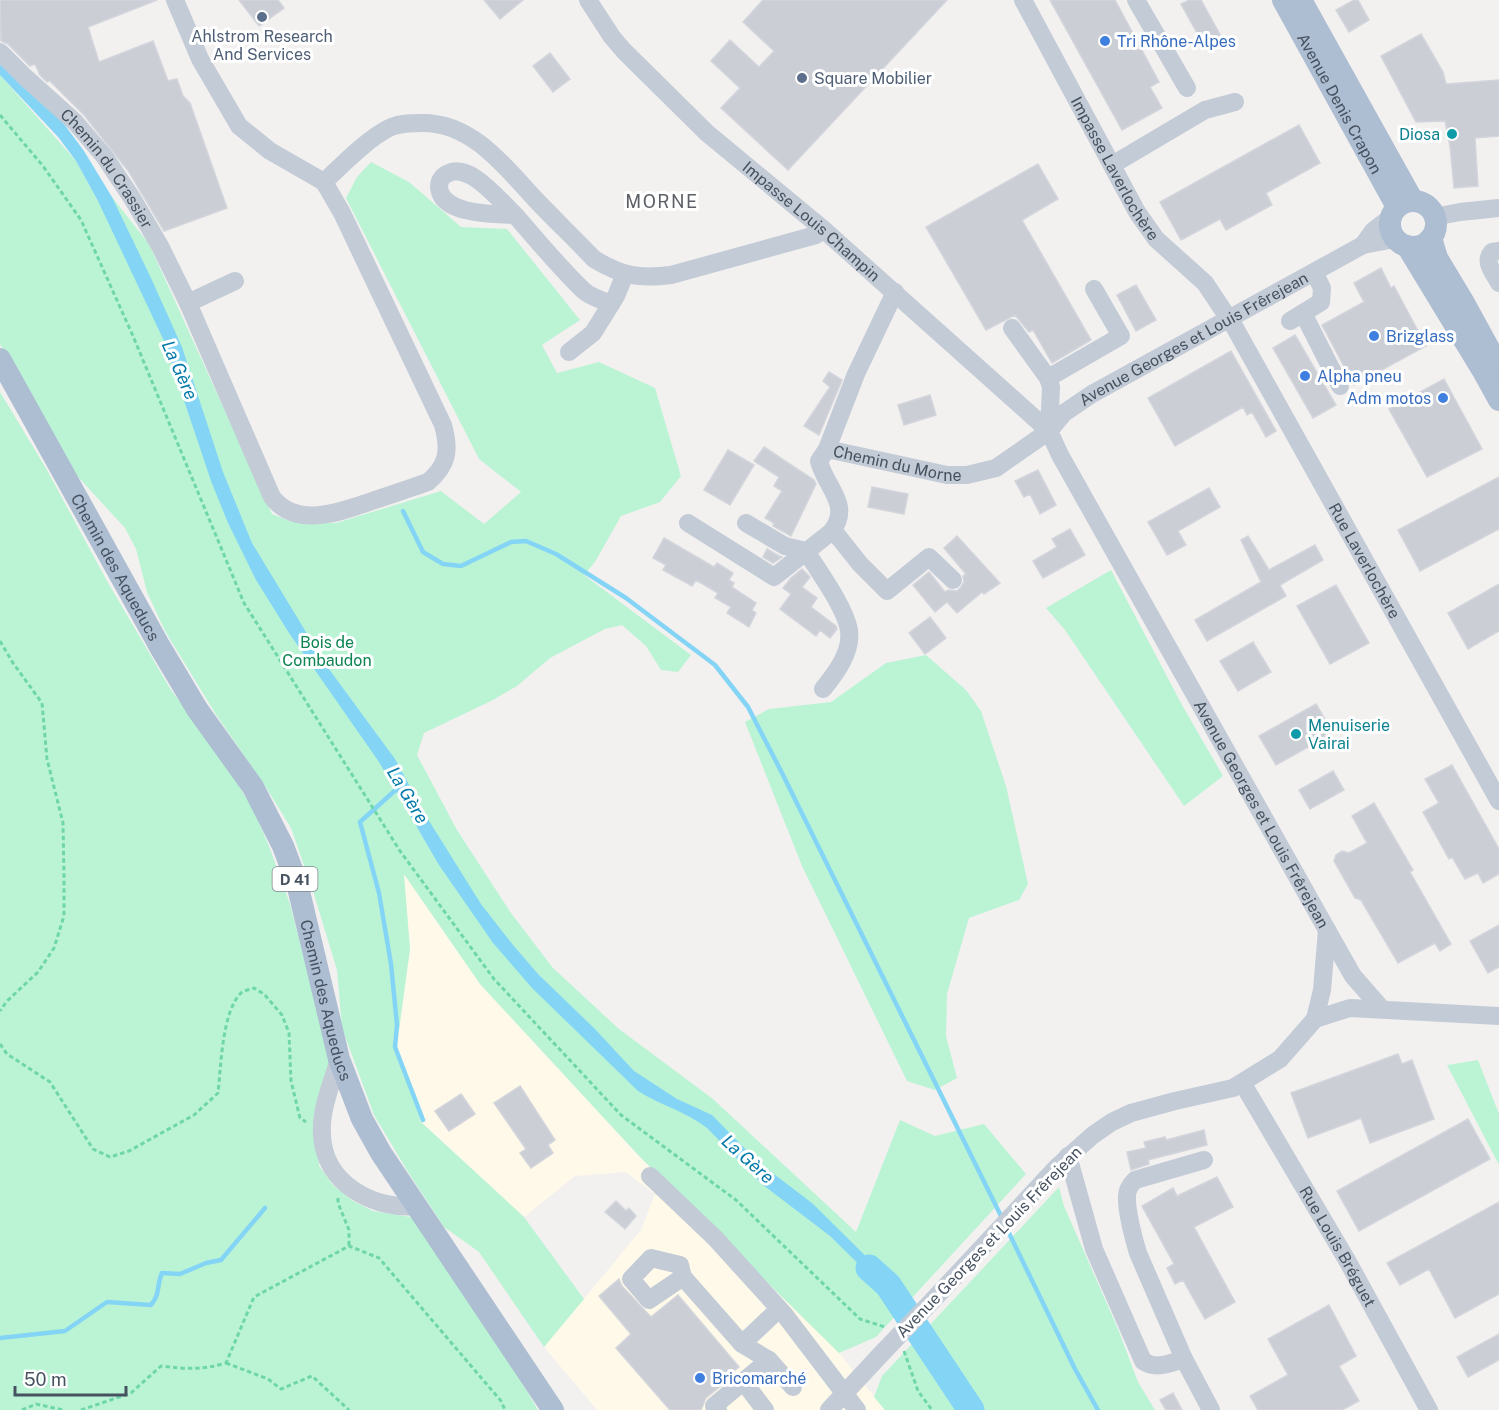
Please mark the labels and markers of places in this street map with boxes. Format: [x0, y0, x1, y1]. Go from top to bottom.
marker: Ahlstrom Research And Services [255, 10, 269, 24]
place label: Ahlstrom Research And Services [191, 27, 333, 64]
place label: Tri Rhône-Alpes [1117, 32, 1236, 51]
marker: Tri Rhône-Alpes [1098, 34, 1112, 48]
place label: Square Mobilier [814, 69, 932, 88]
marker: Square Mobilier [795, 71, 809, 85]
place label: Diosa [1399, 125, 1440, 144]
marker: Diosa [1445, 127, 1459, 141]
place label: Brizglass [1386, 327, 1454, 346]
marker: Brizglass [1367, 329, 1381, 343]
place label: Alpha pneu [1317, 367, 1402, 386]
marker: Alpha pneu [1298, 369, 1312, 383]
place label: Adm motos [1347, 389, 1431, 408]
marker: Adm motos [1436, 391, 1450, 405]
place label: Menuiserie Vairai [1308, 716, 1390, 753]
marker: Menuiserie Vairai [1289, 727, 1303, 741]
place label: Bricomarché [712, 1369, 806, 1388]
marker: Bricomarché [693, 1371, 707, 1385]

